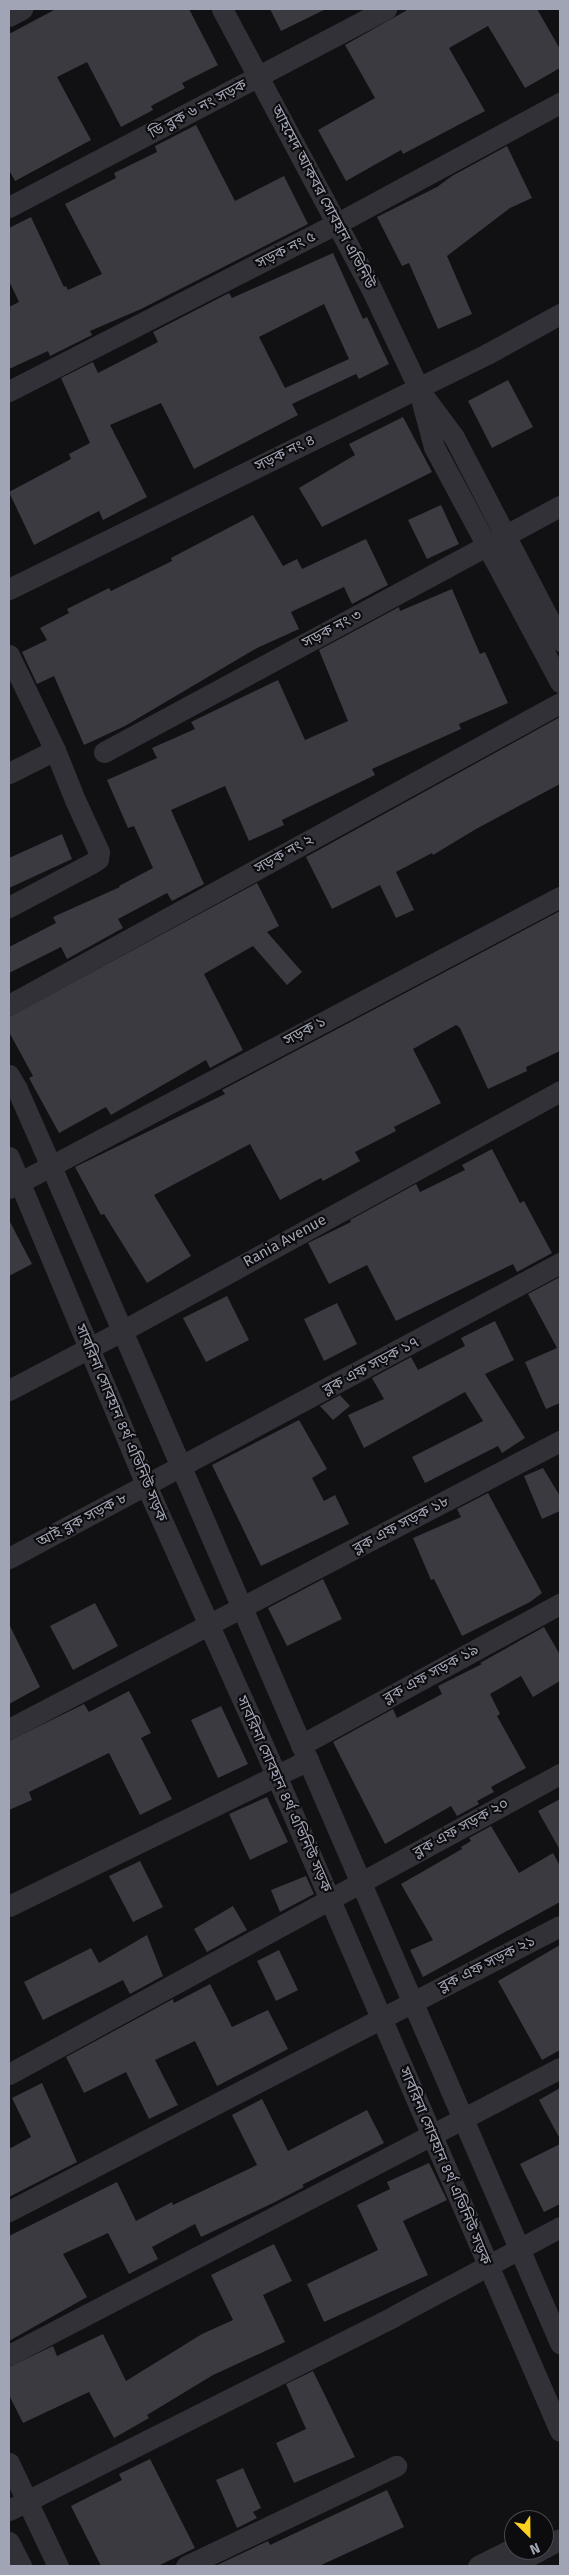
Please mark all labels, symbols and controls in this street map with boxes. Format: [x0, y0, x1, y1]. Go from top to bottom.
street label: ডি ব্লক ৬ নং সড়ক [146, 76, 250, 142]
street label: আহমেদ আকবর সোবহান এভিনিউ [267, 102, 379, 292]
street label: সড়ক নং ৫ [253, 227, 319, 273]
street label: সড়ক নং ৪ [252, 431, 318, 475]
street label: সড়ক নং ৩ [299, 606, 365, 652]
street label: সড়ক নং ২ [251, 830, 317, 878]
street label: সড়ক ১ [281, 1012, 329, 1050]
street label: Rania Avenue [240, 1211, 330, 1271]
street label: সাবরিনা সোবহান ৪র্থ এভিনিউ সড়ক [71, 1322, 171, 1524]
street label: ব্লক এফ সড়ক ১৭ [320, 1333, 422, 1399]
street label: আই ব্লক সড়ক ৮ [34, 1489, 130, 1551]
street label: ব্লক এফ সড়ক ১৮ [350, 1492, 452, 1558]
street label: ব্লক এফ সড়ক ১৯ [380, 1640, 482, 1708]
street label: সাবরিনা সোবহান ৪র্থ এভিনিউ সড়ক [233, 1693, 335, 1895]
street label: ব্লক এফ সড়ক ২০ [410, 1794, 512, 1862]
street label: ব্লক এফ সড়ক ২১ [436, 1932, 538, 1996]
street label: সাবরিনা সোবহান ৪র্থ এভিনিউ সড়ক [395, 2065, 495, 2267]
north arrow [504, 2510, 554, 2560]
text: N [527, 2539, 542, 2558]

